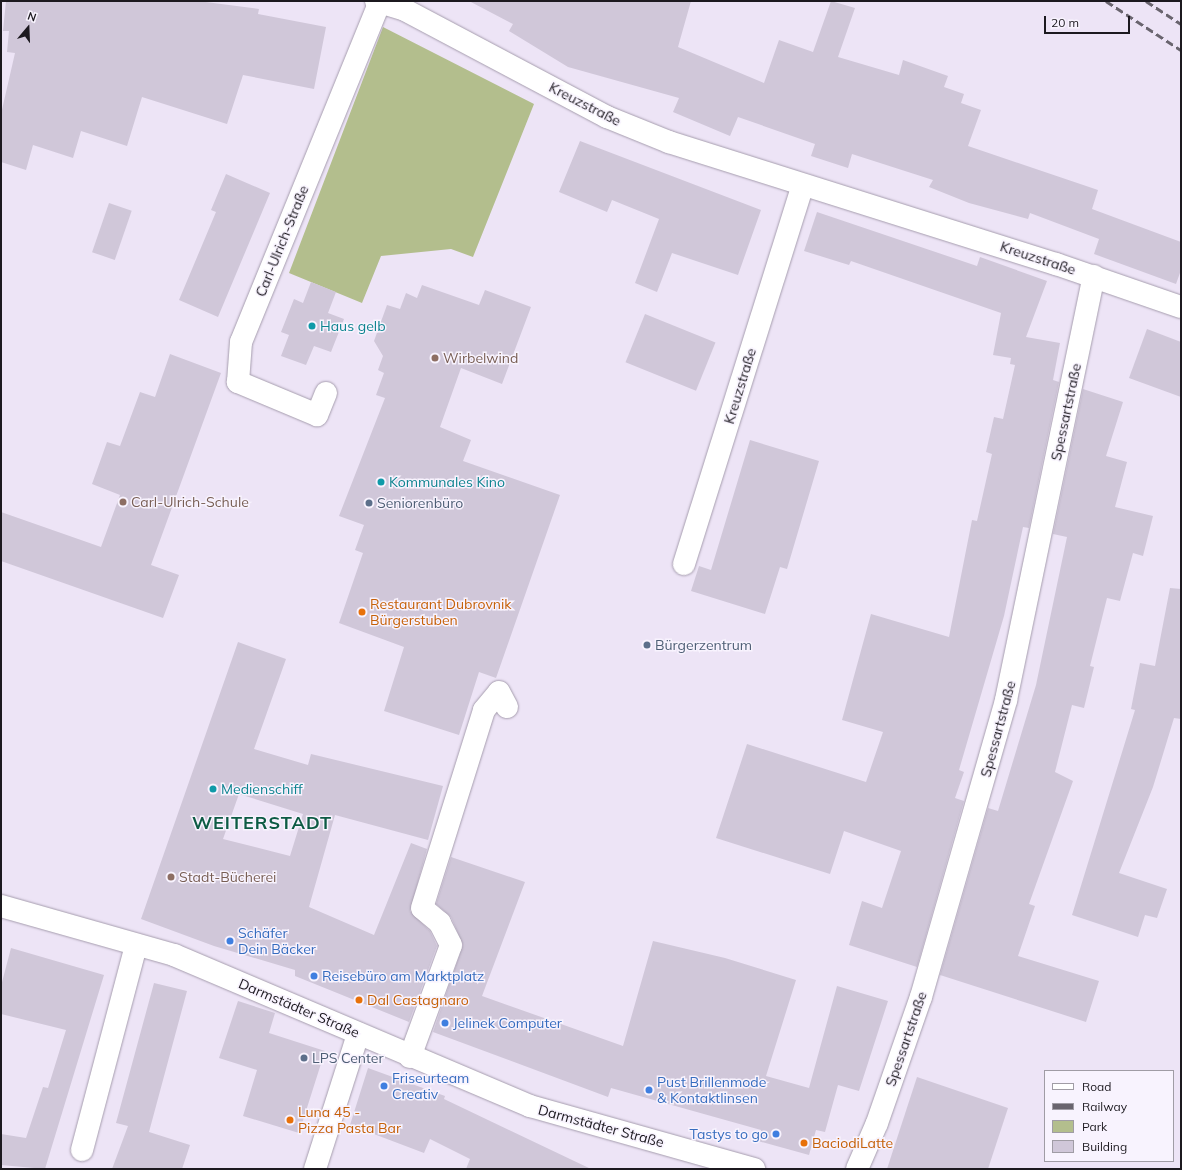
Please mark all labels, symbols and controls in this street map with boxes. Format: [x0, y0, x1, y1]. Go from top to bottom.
north arrow [8, 8, 48, 48]
scale bar [1046, 8, 1132, 34]
text: N [26, 9, 38, 25]
text: 20 m [1051, 15, 1079, 30]
street label: Kreuzstraße [546, 79, 624, 129]
street label: Carl-Ulrich-Straße [252, 183, 312, 299]
street label: Kreuzstraße [998, 238, 1078, 278]
place label: Haus gelb [320, 318, 386, 334]
marker: Haus gelb [307, 321, 317, 331]
street label: Kreuzstraße [721, 346, 759, 426]
place label: Wirbelwind [443, 350, 518, 366]
marker: Wirbelwind [430, 353, 440, 363]
street label: Spessartstraße [1047, 362, 1085, 462]
place label: Kommunales Kino [389, 474, 505, 490]
marker: Kommunales Kino [376, 477, 386, 487]
place label: Carl-Ulrich-Schule [131, 494, 249, 510]
place label: Seniorenbüro [377, 495, 463, 511]
marker: Carl-Ulrich-Schule [118, 497, 128, 507]
marker: Seniorenbüro [364, 498, 374, 508]
place label: Restaurant Dubrovnik Bürgerstuben [370, 596, 512, 628]
marker: Restaurant Dubrovnik Bürgerstuben [357, 607, 367, 617]
place label: Bürgerzentrum [655, 637, 752, 653]
marker: Bürgerzentrum [642, 640, 652, 650]
street label: Spessartstraße [977, 679, 1019, 779]
place label: Medienschiff [221, 781, 303, 797]
marker: Medienschiff [208, 784, 218, 794]
district label: WEITERSTADT [192, 812, 332, 834]
place label: Stadt-Bücherei [179, 869, 276, 885]
marker: Stadt-Bücherei [166, 872, 176, 882]
place label: Schäfer Dein Bäcker [238, 925, 316, 958]
marker: Schäfer Dein Bäcker [225, 936, 235, 946]
place label: Reisebüro am Marktplatz [322, 968, 484, 984]
marker: Reisebüro am Marktplatz [309, 971, 319, 981]
street label: Darmstädter Straße [236, 975, 362, 1041]
street label: Spessartstraße [882, 989, 930, 1089]
place label: Dal Castagnaro [367, 992, 469, 1008]
marker: Dal Castagnaro [354, 995, 364, 1005]
place label: Jelinek Computer [453, 1015, 562, 1031]
marker: Jelinek Computer [440, 1018, 450, 1028]
place label: LPS Center [312, 1050, 384, 1066]
marker: LPS Center [299, 1053, 309, 1063]
place label: Friseurteam Creativ [392, 1070, 469, 1102]
legend [1044, 1070, 1174, 1162]
place label: Pust Brillenmode & Kontaktlinsen [657, 1074, 766, 1106]
text: Road [1082, 1079, 1111, 1094]
marker: Friseurteam Creativ [379, 1081, 389, 1091]
marker: Pust Brillenmode & Kontaktlinsen [644, 1085, 654, 1095]
text: Railway [1082, 1099, 1127, 1114]
street label: Darmstädter Straße [536, 1101, 666, 1151]
place label: Luna 45 - Pizza Pasta Bar [298, 1104, 401, 1136]
marker: Luna 45 - Pizza Pasta Bar [285, 1115, 295, 1125]
text: Park [1082, 1119, 1107, 1134]
place label: Tastys to go [690, 1126, 768, 1142]
marker: Tastys to go [771, 1129, 781, 1139]
place label: BaciodiLatte [812, 1135, 893, 1151]
marker: BaciodiLatte [799, 1138, 809, 1148]
text: Building [1082, 1139, 1127, 1154]

